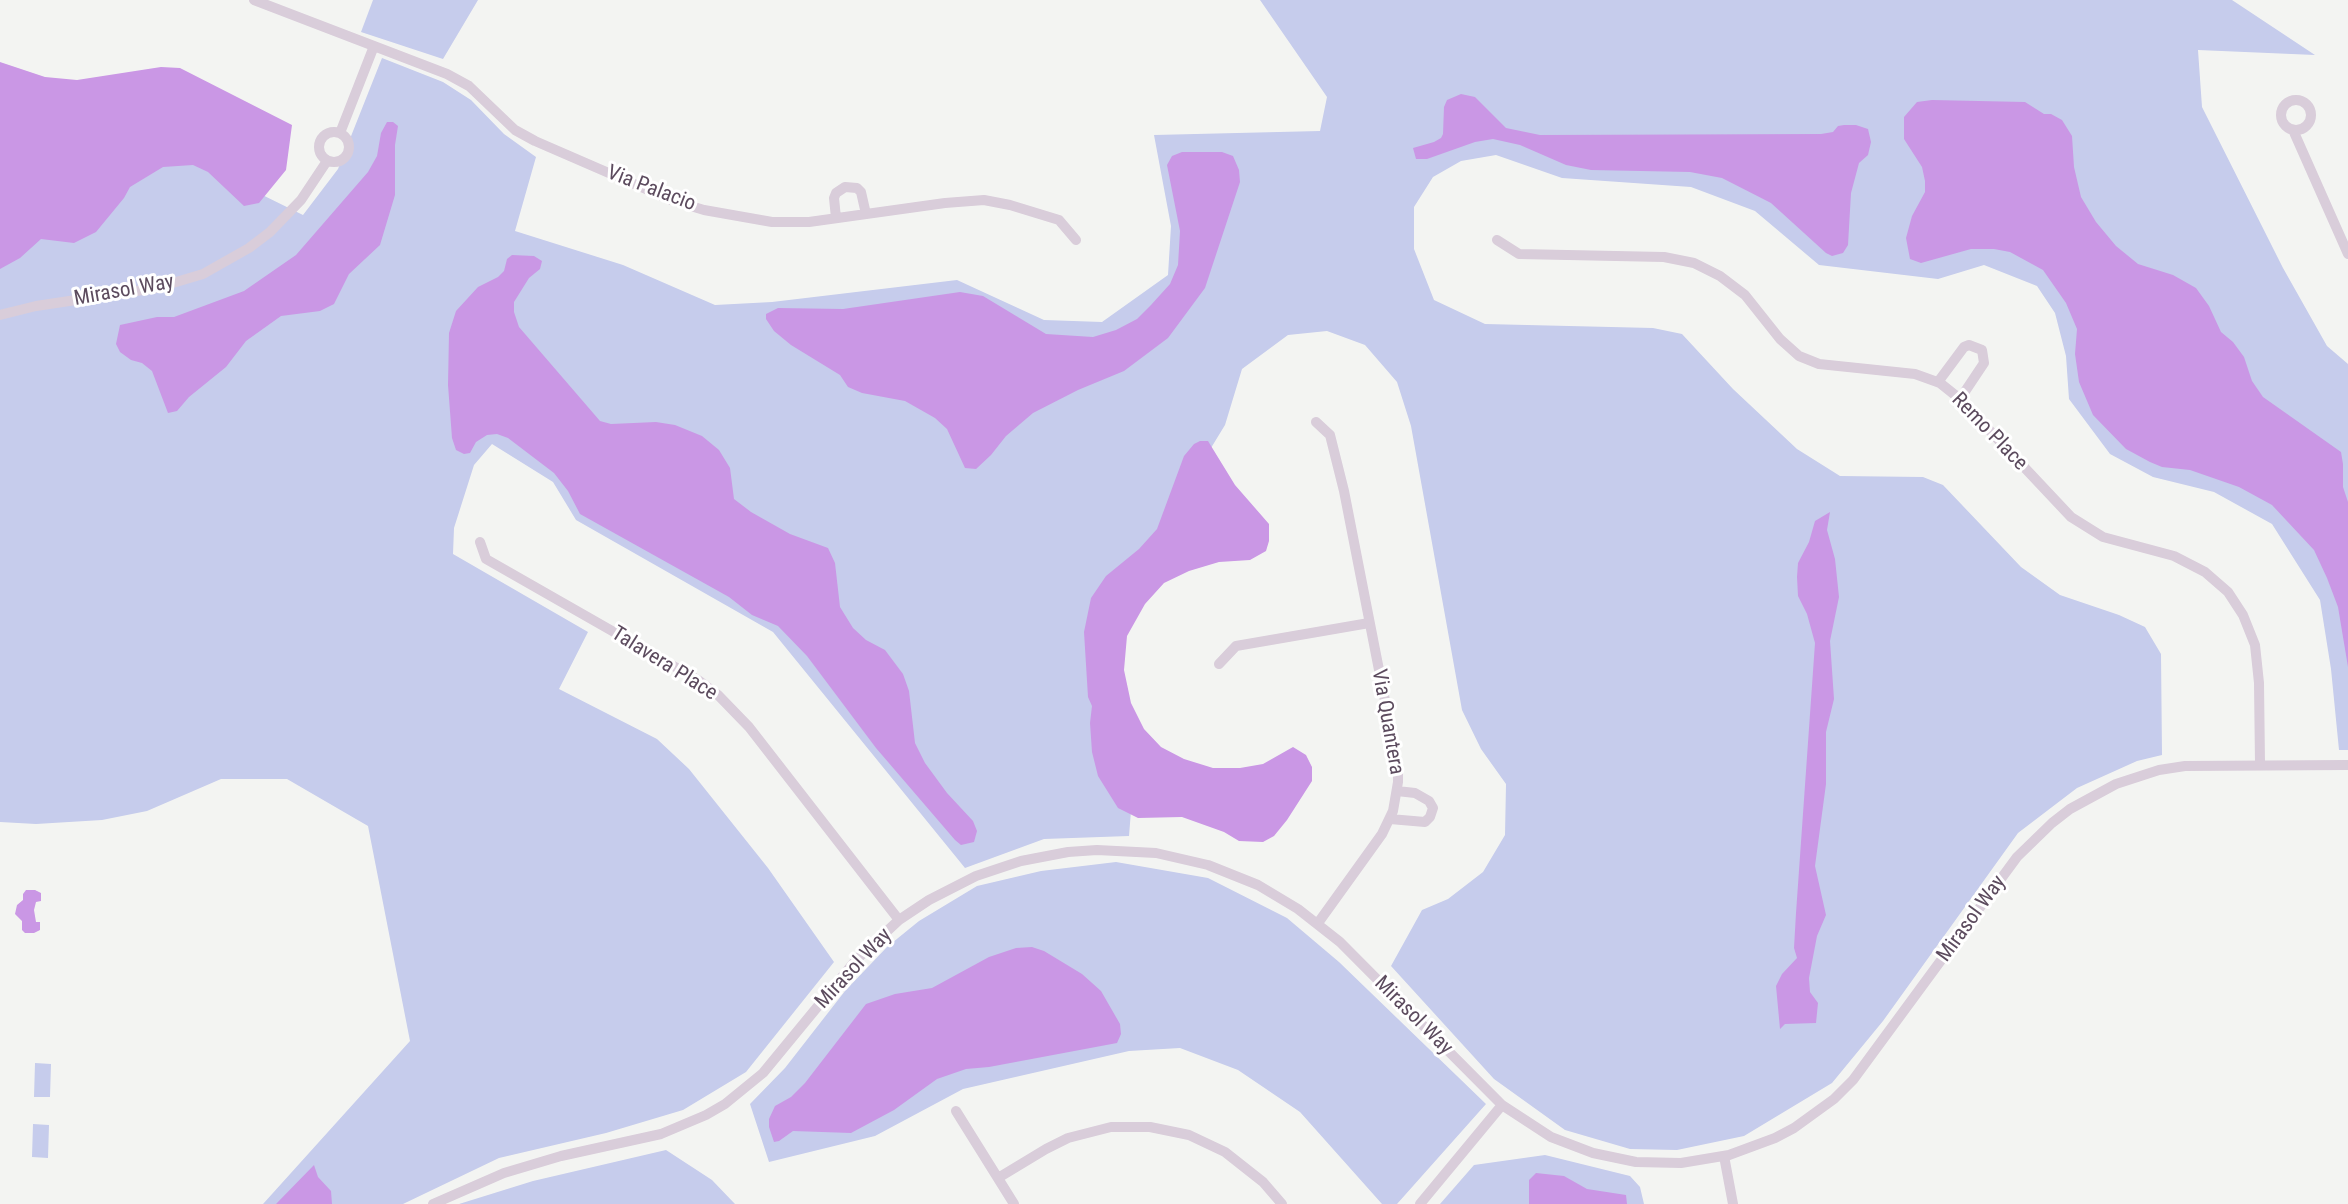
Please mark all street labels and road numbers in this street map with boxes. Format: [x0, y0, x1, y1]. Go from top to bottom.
street label: Via Palacio [603, 161, 699, 217]
street label: Mirasol Way [72, 270, 176, 312]
street label: Remo Place [1946, 388, 2032, 476]
street label: Talavera Place [606, 621, 722, 707]
street label: Via Quantera [1365, 667, 1409, 777]
street label: Mirasol Way [1932, 871, 2012, 967]
street label: Mirasol Way [810, 924, 898, 1014]
street label: Mirasol Way [1368, 971, 1458, 1061]

